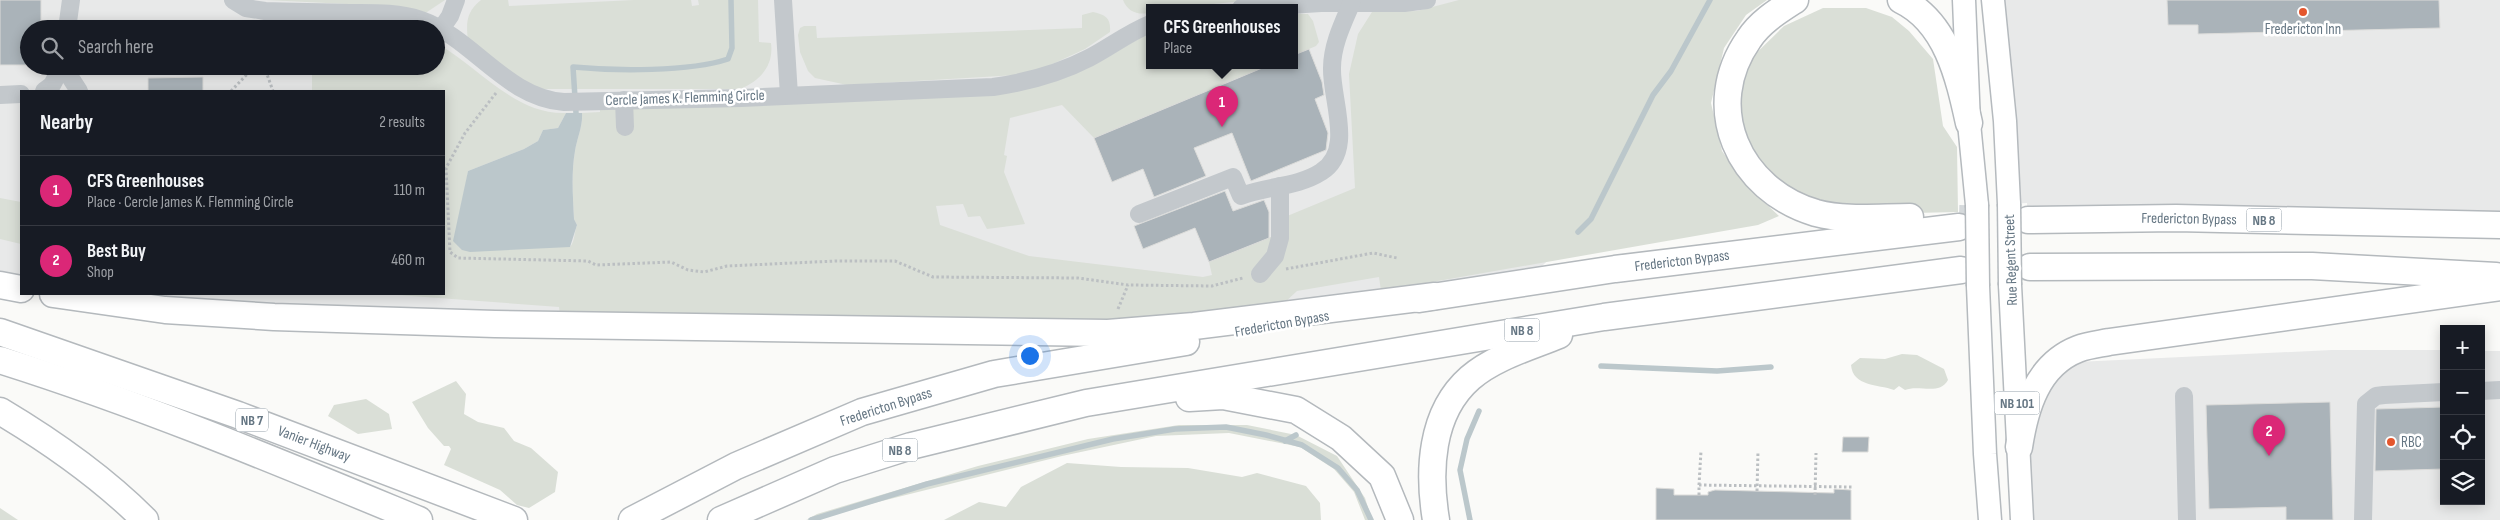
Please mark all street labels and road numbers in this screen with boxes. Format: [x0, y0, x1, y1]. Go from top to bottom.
street label: Cercle James K. Flemming Circle [605, 86, 765, 110]
road number: NB 8 [2246, 208, 2282, 232]
street label: Fredericton Bypass [2141, 209, 2237, 229]
street label: Rue Regent Street [2000, 214, 2022, 306]
street label: Fredericton Bypass [1633, 246, 1731, 276]
street label: Fredericton Bypass [1233, 306, 1331, 342]
road number: NB 8 [1504, 318, 1540, 342]
street label: Fredericton Bypass [838, 383, 934, 431]
road number: NB 101 [1994, 392, 2040, 414]
road number: NB 7 [236, 408, 268, 432]
street label: Vanier Highway [275, 421, 353, 467]
road number: NB 8 [882, 438, 918, 462]

